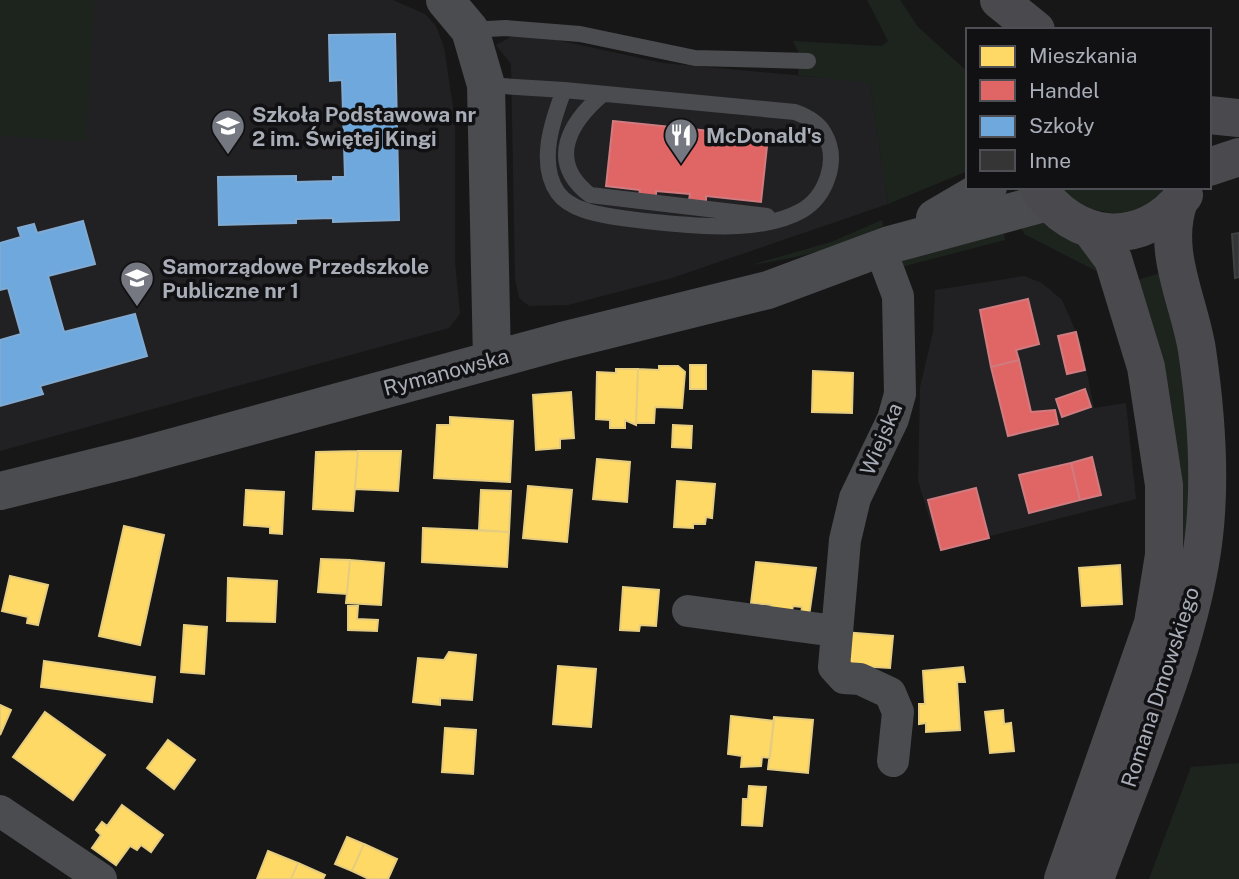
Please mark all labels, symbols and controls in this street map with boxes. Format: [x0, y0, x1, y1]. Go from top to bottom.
legend [966, 28, 1211, 189]
text: Mieszkania [1029, 43, 1137, 68]
text: Handel [1029, 78, 1100, 103]
place label: Szkoła Podstawowa nr 2 im. Świętej Kingi [252, 102, 476, 151]
school or university icon: Szkoła Podstawowa nr 2 im. Świętej Kingi [209, 107, 247, 156]
text: Szkoły [1029, 113, 1094, 138]
restaurant icon: McDonald's [662, 116, 700, 165]
place label: McDonald's [706, 123, 822, 148]
text: Inne [1029, 148, 1071, 173]
place label: Samorządowe Przedszkole Publiczne nr 1 [162, 254, 429, 303]
school or university icon: Samorządowe Przedszkole Publiczne nr 1 [118, 259, 156, 308]
street label: Rymanowska [380, 343, 512, 401]
street label: Wiejska [855, 399, 907, 479]
street label: Romana Dmowskiego [1116, 584, 1204, 790]

